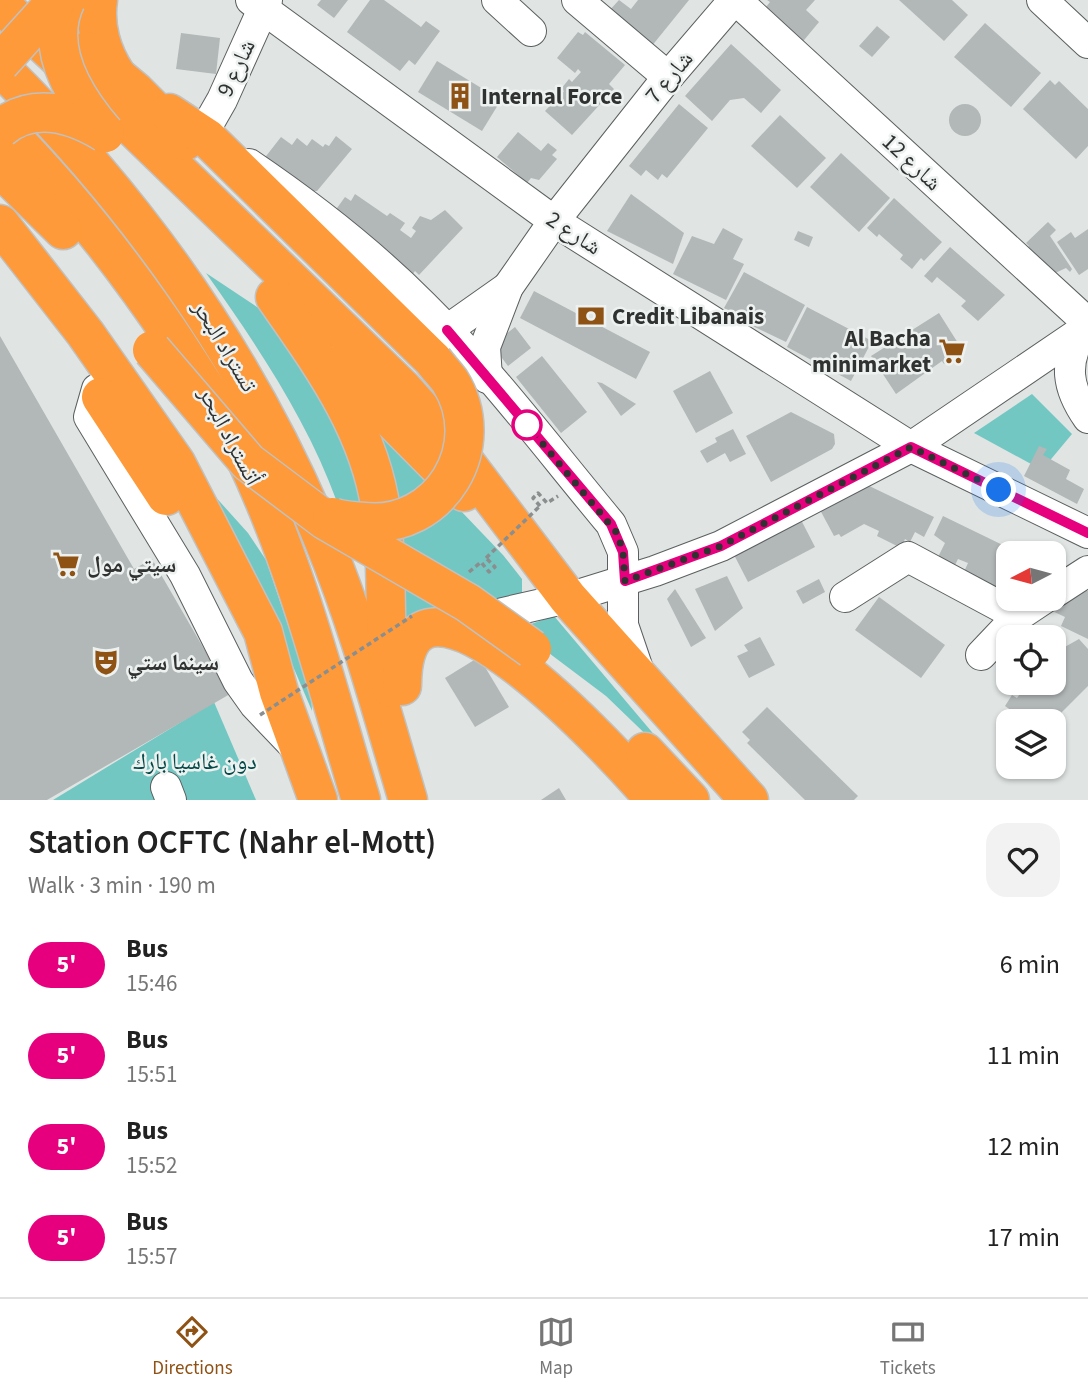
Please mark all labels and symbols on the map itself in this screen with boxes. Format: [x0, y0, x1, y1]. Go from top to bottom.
street label: شارع 9 [208, 34, 264, 102]
street label: شارع 7 [637, 44, 701, 110]
place label: Internal Force [481, 80, 622, 113]
building icon: Internal Force [445, 81, 475, 111]
street label: شارع 12 [875, 126, 949, 198]
street label: شارع 2 [540, 203, 608, 263]
street label: تستراد البحر [184, 293, 266, 398]
place label: Credit Libanais [612, 300, 764, 333]
bank icon: Credit Libanais [576, 301, 606, 331]
place label: Al Bacha minimarket [812, 322, 931, 381]
supermarket icon: Al Bacha minimarket [937, 336, 967, 366]
street label: أتستراد البحر [190, 380, 270, 491]
unlabelled marker [512, 410, 542, 440]
your location [981, 472, 1016, 507]
north arrow [996, 541, 1066, 611]
place label: سيتي مول [87, 548, 176, 582]
supermarket icon: سيتي مول [51, 549, 81, 579]
place label: سينما ستي [127, 646, 219, 680]
theatre icon: سينما ستي [91, 647, 121, 677]
park label: دون غاسيا بارك [133, 745, 257, 778]

